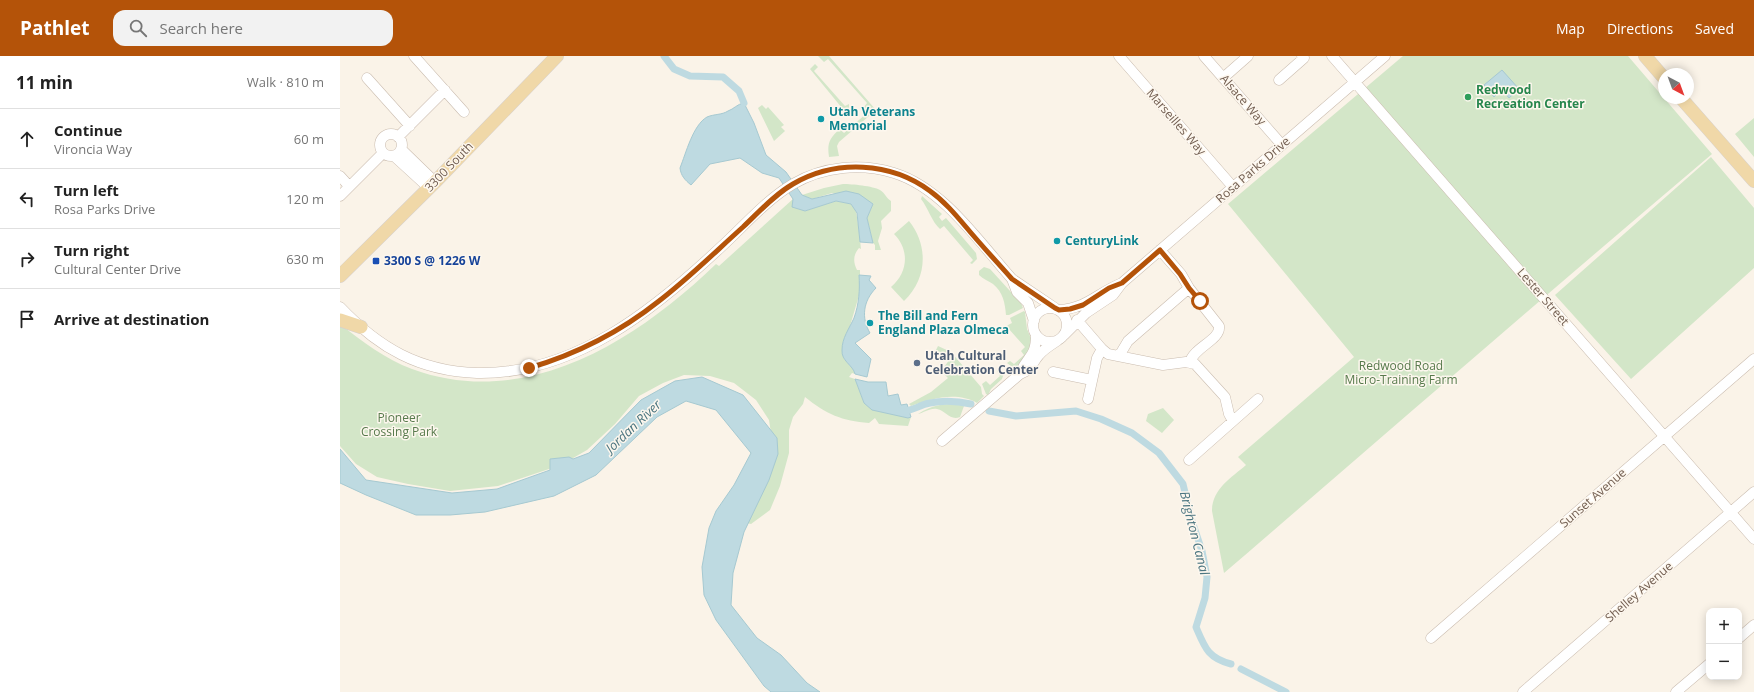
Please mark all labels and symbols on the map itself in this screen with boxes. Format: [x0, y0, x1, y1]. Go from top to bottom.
north arrow [1658, 68, 1694, 104]
street label: Alsace Way [1217, 71, 1271, 130]
place label: Redwood Recreation Center [1476, 81, 1585, 112]
street label: Marseilles Way [1143, 85, 1211, 159]
marker: Redwood Recreation Center [1463, 92, 1473, 102]
place label: Utah Veterans Memorial [829, 103, 915, 134]
marker: Utah Veterans Memorial [816, 114, 826, 124]
street label: Rosa Parks Drive [1212, 132, 1294, 207]
street label: 3300 South [421, 138, 477, 195]
place label: CenturyLink [1065, 232, 1139, 249]
marker: CenturyLink [1052, 236, 1062, 246]
place label: 3300 S @ 1226 W [384, 252, 481, 269]
marker: 3300 S @ 1226 W [371, 256, 381, 266]
street label: Lester Street [1514, 264, 1573, 329]
route start [1191, 292, 1209, 310]
place label: The Bill and Fern England Plaza Olmeca [878, 307, 1009, 338]
marker: The Bill and Fern England Plaza Olmeca [865, 318, 875, 328]
place label: Utah Cultural Celebration Center [925, 347, 1039, 378]
park label: Redwood Road Micro-Training Farm [1344, 357, 1458, 388]
marker: Utah Cultural Celebration Center [912, 358, 922, 368]
route end [520, 359, 538, 377]
water label: Jordan River [599, 395, 665, 458]
park label: Pioneer Crossing Park [361, 409, 438, 440]
street label: Sunset Avenue [1556, 464, 1630, 531]
water label: Brighton Canal [1176, 489, 1214, 578]
street label: Shelley Avenue [1601, 557, 1676, 626]

